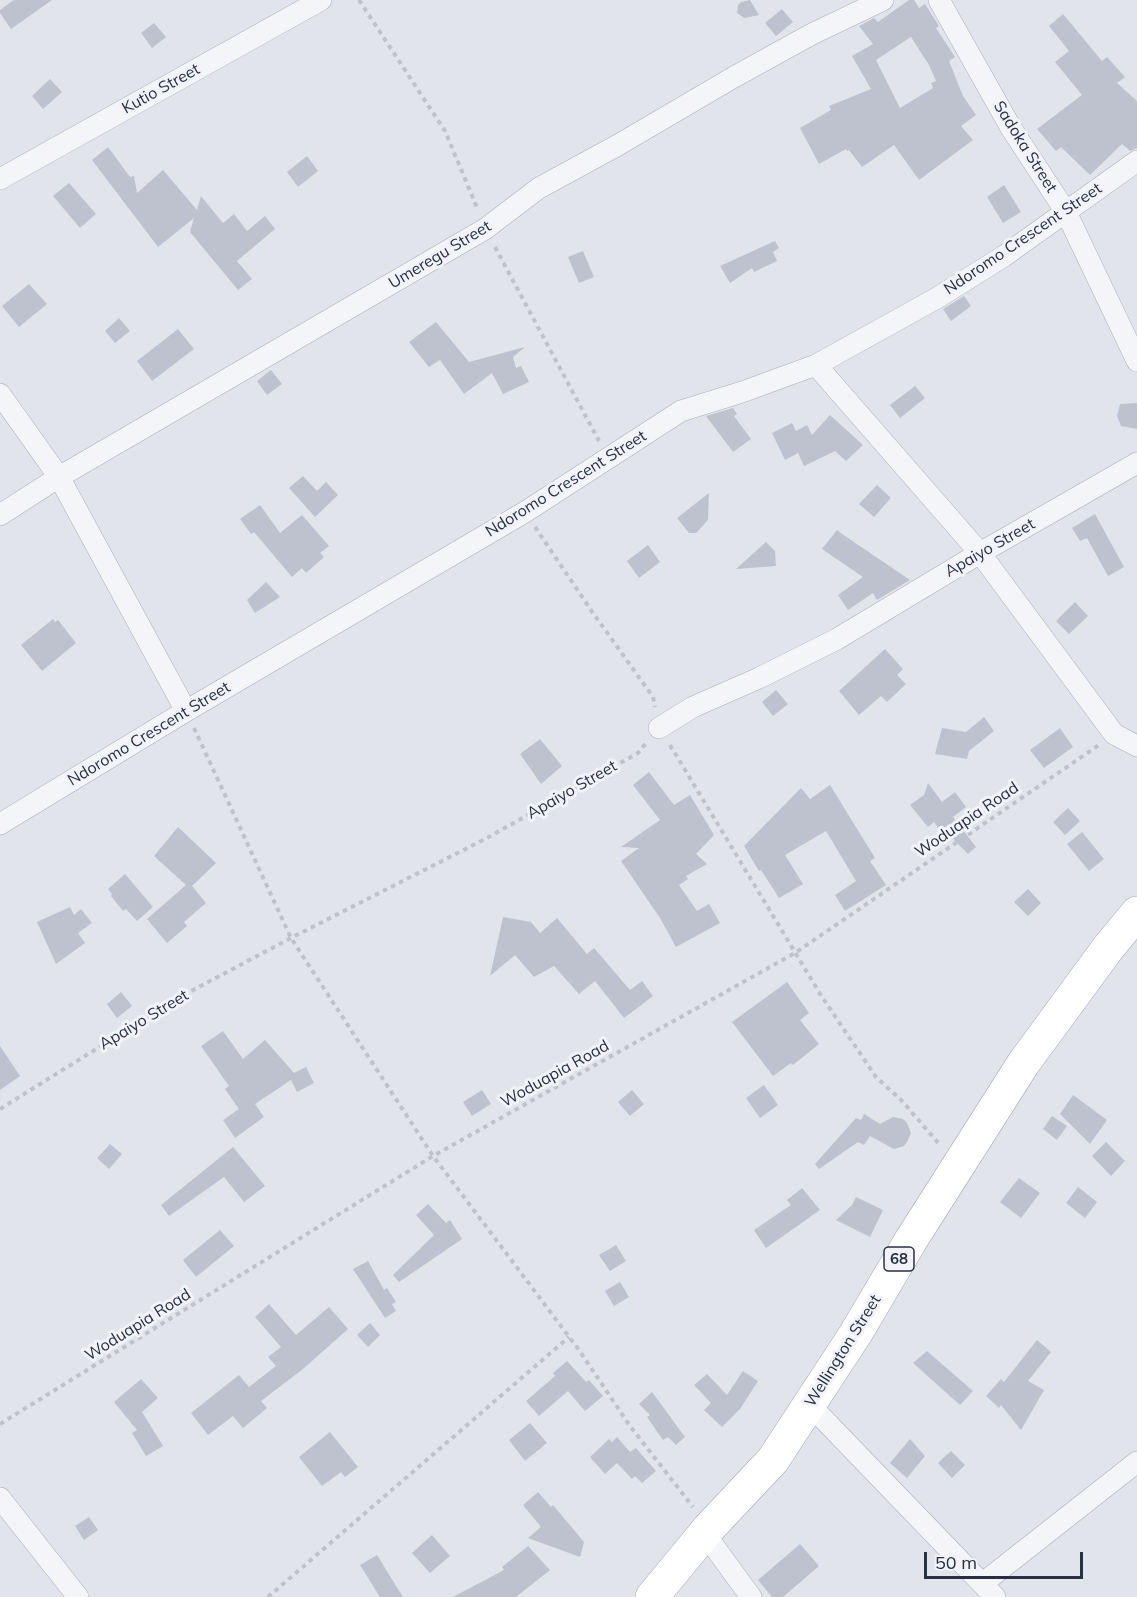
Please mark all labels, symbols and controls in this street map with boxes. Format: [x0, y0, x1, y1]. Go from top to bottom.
street label: Kutio Street [119, 60, 203, 118]
street label: Sadoka Street [989, 98, 1061, 196]
street label: Ndoromo Crescent Street [941, 179, 1105, 299]
street label: Umeregu Street [385, 217, 495, 293]
street label: Ndoromo Crescent Street [482, 427, 650, 541]
street label: Apaiyo Street [942, 515, 1038, 581]
street label: Ndoromo Crescent Street [64, 678, 234, 790]
street label: Apaiyo Street [524, 757, 620, 823]
street label: Woduapia Road [912, 778, 1022, 862]
street label: Apaiyo Street [96, 986, 192, 1054]
street label: Woduapia Road [498, 1036, 612, 1112]
road number: 68 [884, 1247, 914, 1271]
street label: Woduapia Road [82, 1285, 194, 1365]
street label: Wellington Street [801, 1291, 885, 1411]
scale bar [927, 1540, 1086, 1578]
text: 50 m [935, 1551, 977, 1574]

